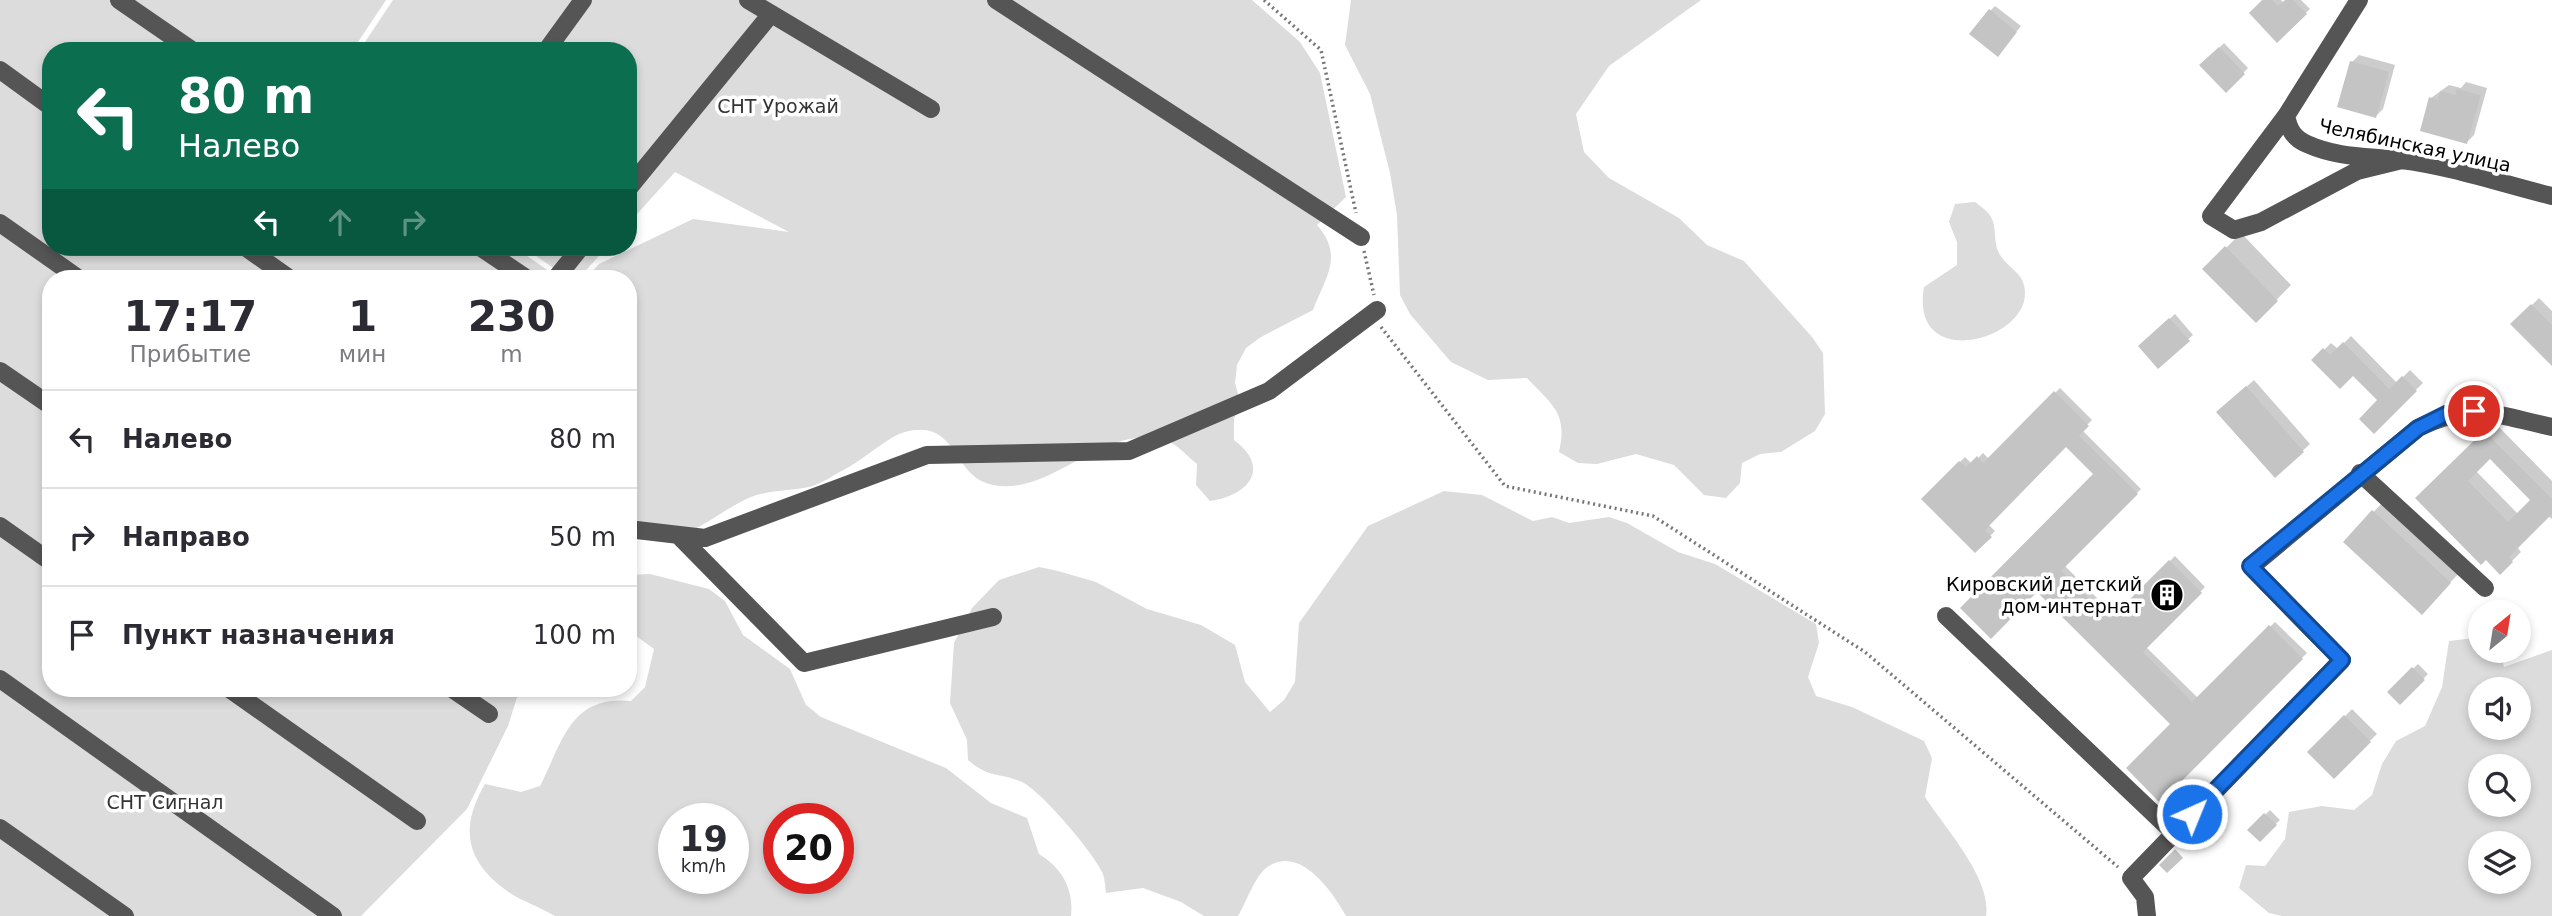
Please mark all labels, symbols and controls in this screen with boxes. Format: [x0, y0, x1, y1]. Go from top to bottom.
text: 80 m [178, 68, 314, 125]
icon: left [63, 70, 154, 161]
park label: СНТ Урожай [717, 95, 839, 117]
street label: Челябинская улица [2317, 114, 2513, 176]
text: Налево [178, 127, 300, 165]
icon: left [248, 203, 286, 241]
icon: ahead [321, 203, 359, 241]
icon: right [394, 203, 432, 241]
text: 17:17 [124, 292, 257, 341]
text: 1 [348, 292, 377, 341]
text: 230 [468, 292, 555, 341]
text: Прибытие [130, 341, 251, 367]
text: мин [339, 341, 386, 367]
text: m [500, 341, 523, 367]
pin [2444, 381, 2504, 441]
icon: arrive [2455, 392, 2493, 430]
icon: left [63, 420, 101, 458]
text: Налево [122, 424, 232, 454]
text: 80 m [549, 424, 616, 454]
icon: right [63, 518, 101, 556]
text: Направо [122, 522, 250, 552]
text: 50 m [549, 522, 616, 552]
place label: Кировский детский дом-интернат [1946, 573, 2142, 617]
building icon: Кировский детский дом-интернат [2148, 576, 2186, 614]
north arrow [2468, 600, 2530, 663]
map controls [2468, 600, 2531, 894]
icon: arrive [63, 616, 101, 654]
text: Пункт назначения [122, 620, 395, 650]
text: 100 m [533, 620, 616, 650]
button: sound [2468, 677, 2531, 740]
button: search [2468, 754, 2531, 817]
position arrow [2155, 777, 2229, 851]
park label: СНТ Сигнал [106, 791, 224, 813]
speed limit sign: 20 [763, 803, 854, 894]
text: 19 [679, 819, 728, 859]
button: layers [2468, 831, 2531, 894]
text: km/h [681, 855, 726, 876]

